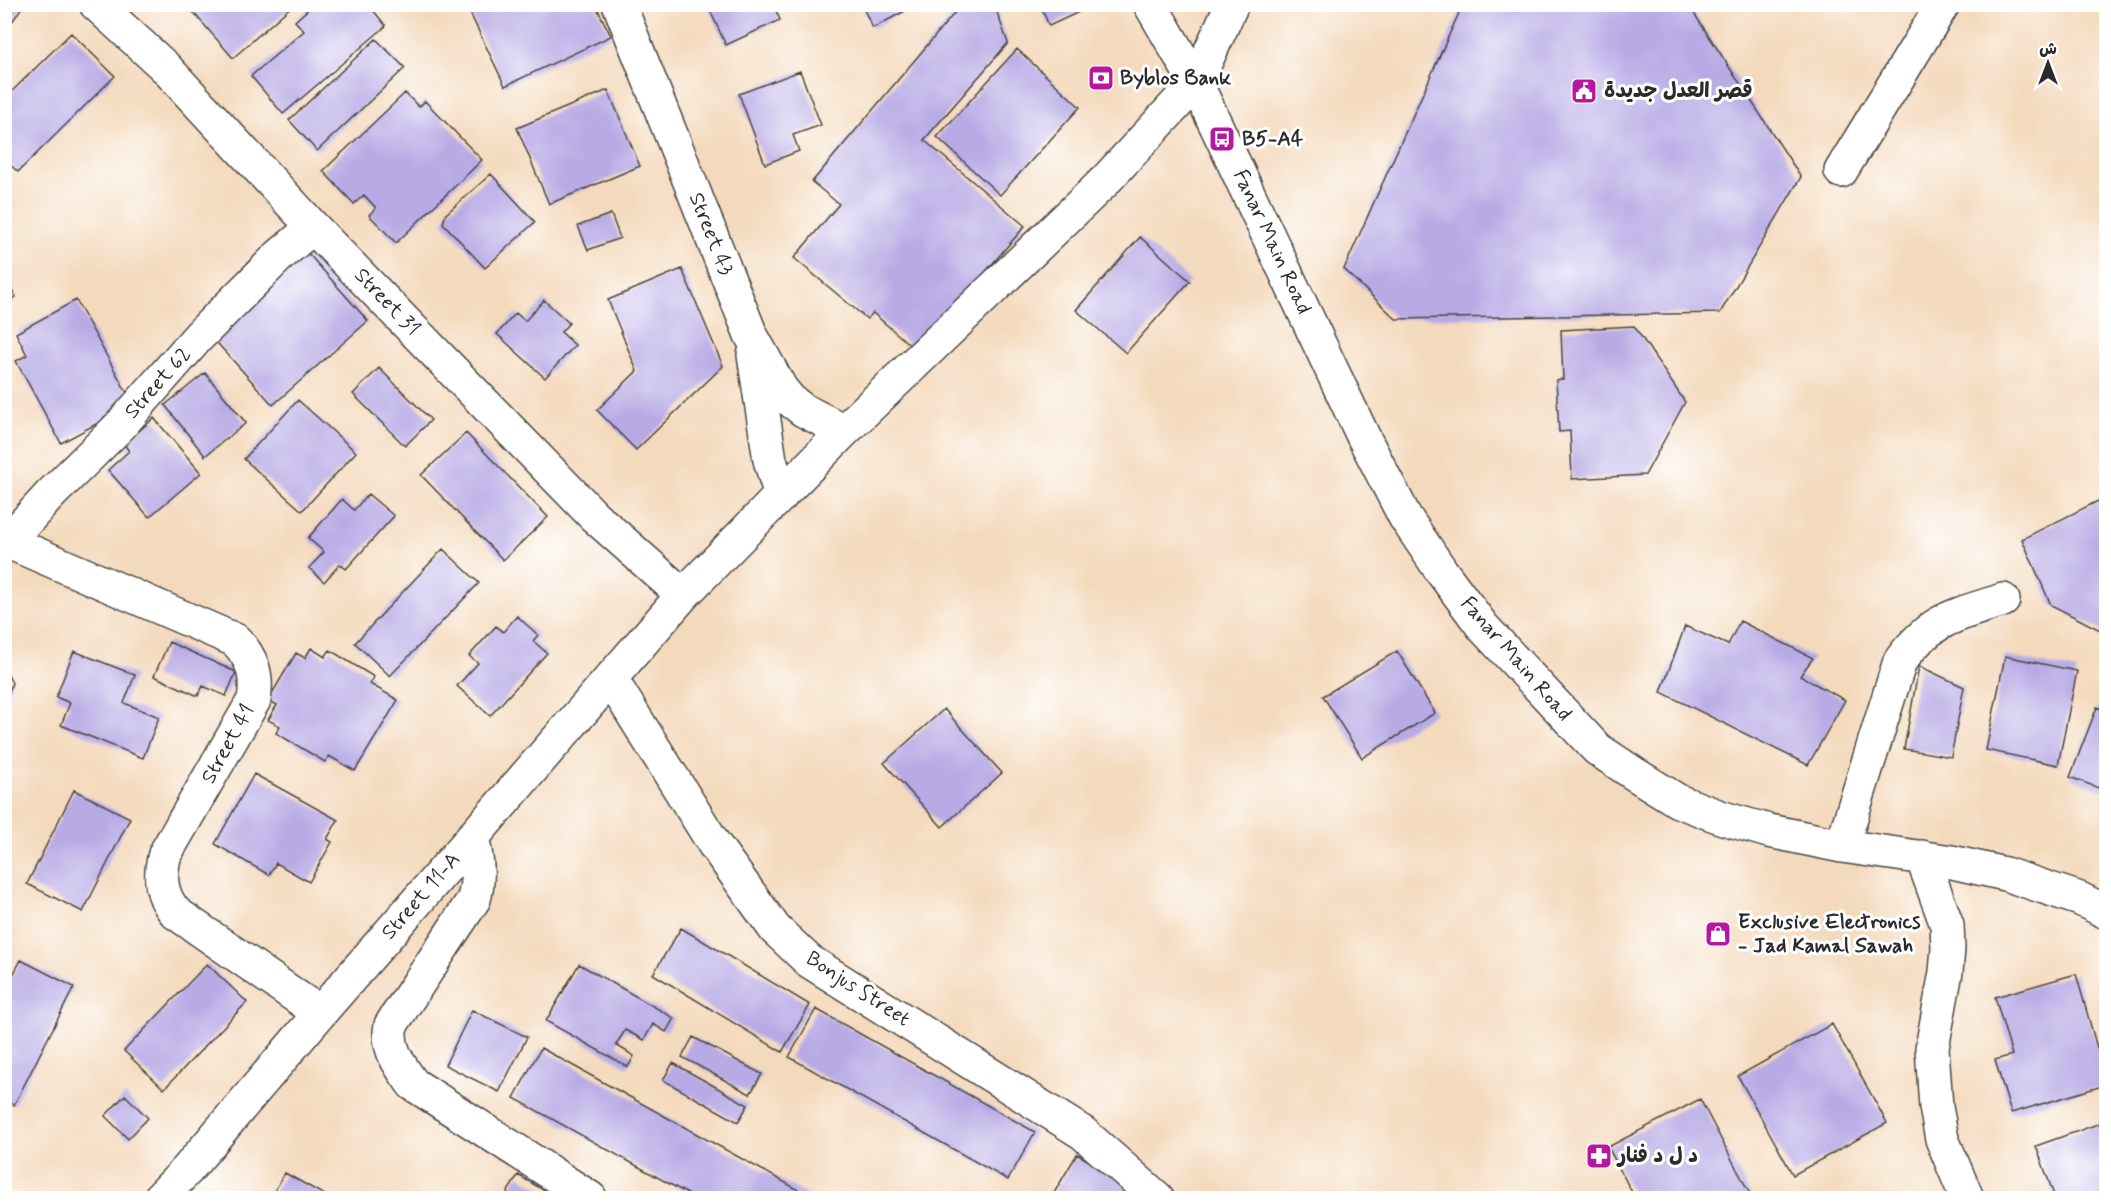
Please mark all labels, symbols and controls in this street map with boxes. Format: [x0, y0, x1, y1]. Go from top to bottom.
north arrow [2018, 33, 2078, 93]
text: ش [2039, 39, 2057, 60]
bank icon: Byblos Bank [1086, 63, 1116, 93]
place label: Byblos Bank [1120, 64, 1231, 92]
public building icon: قصر العدل جديدة [1569, 76, 1599, 106]
place label: قصر العدل جديدة [1604, 77, 1753, 105]
bus stop icon: B5-A4 [1207, 124, 1237, 154]
place label: B5-A4 [1242, 125, 1304, 153]
street label: Fanar Main Road [1226, 165, 1318, 319]
street label: Street 43 [682, 188, 740, 280]
street label: Street 31 [348, 262, 426, 342]
street label: Street 62 [118, 341, 198, 425]
street label: Fanar Main Road [1454, 591, 1578, 727]
street label: Street 41 [195, 699, 261, 789]
street label: Street 11-A [375, 846, 467, 946]
place label: Exclusive Electronics - Jad Kamal Sawah [1738, 908, 1921, 960]
shop icon: Exclusive Electronics - Jad Kamal Sawah [1703, 919, 1733, 949]
street label: Bonjus Street [800, 945, 916, 1033]
pharmacy icon: د ل د فنار [1584, 1141, 1614, 1171]
place label: د ل د فنار [1616, 1142, 1698, 1170]

